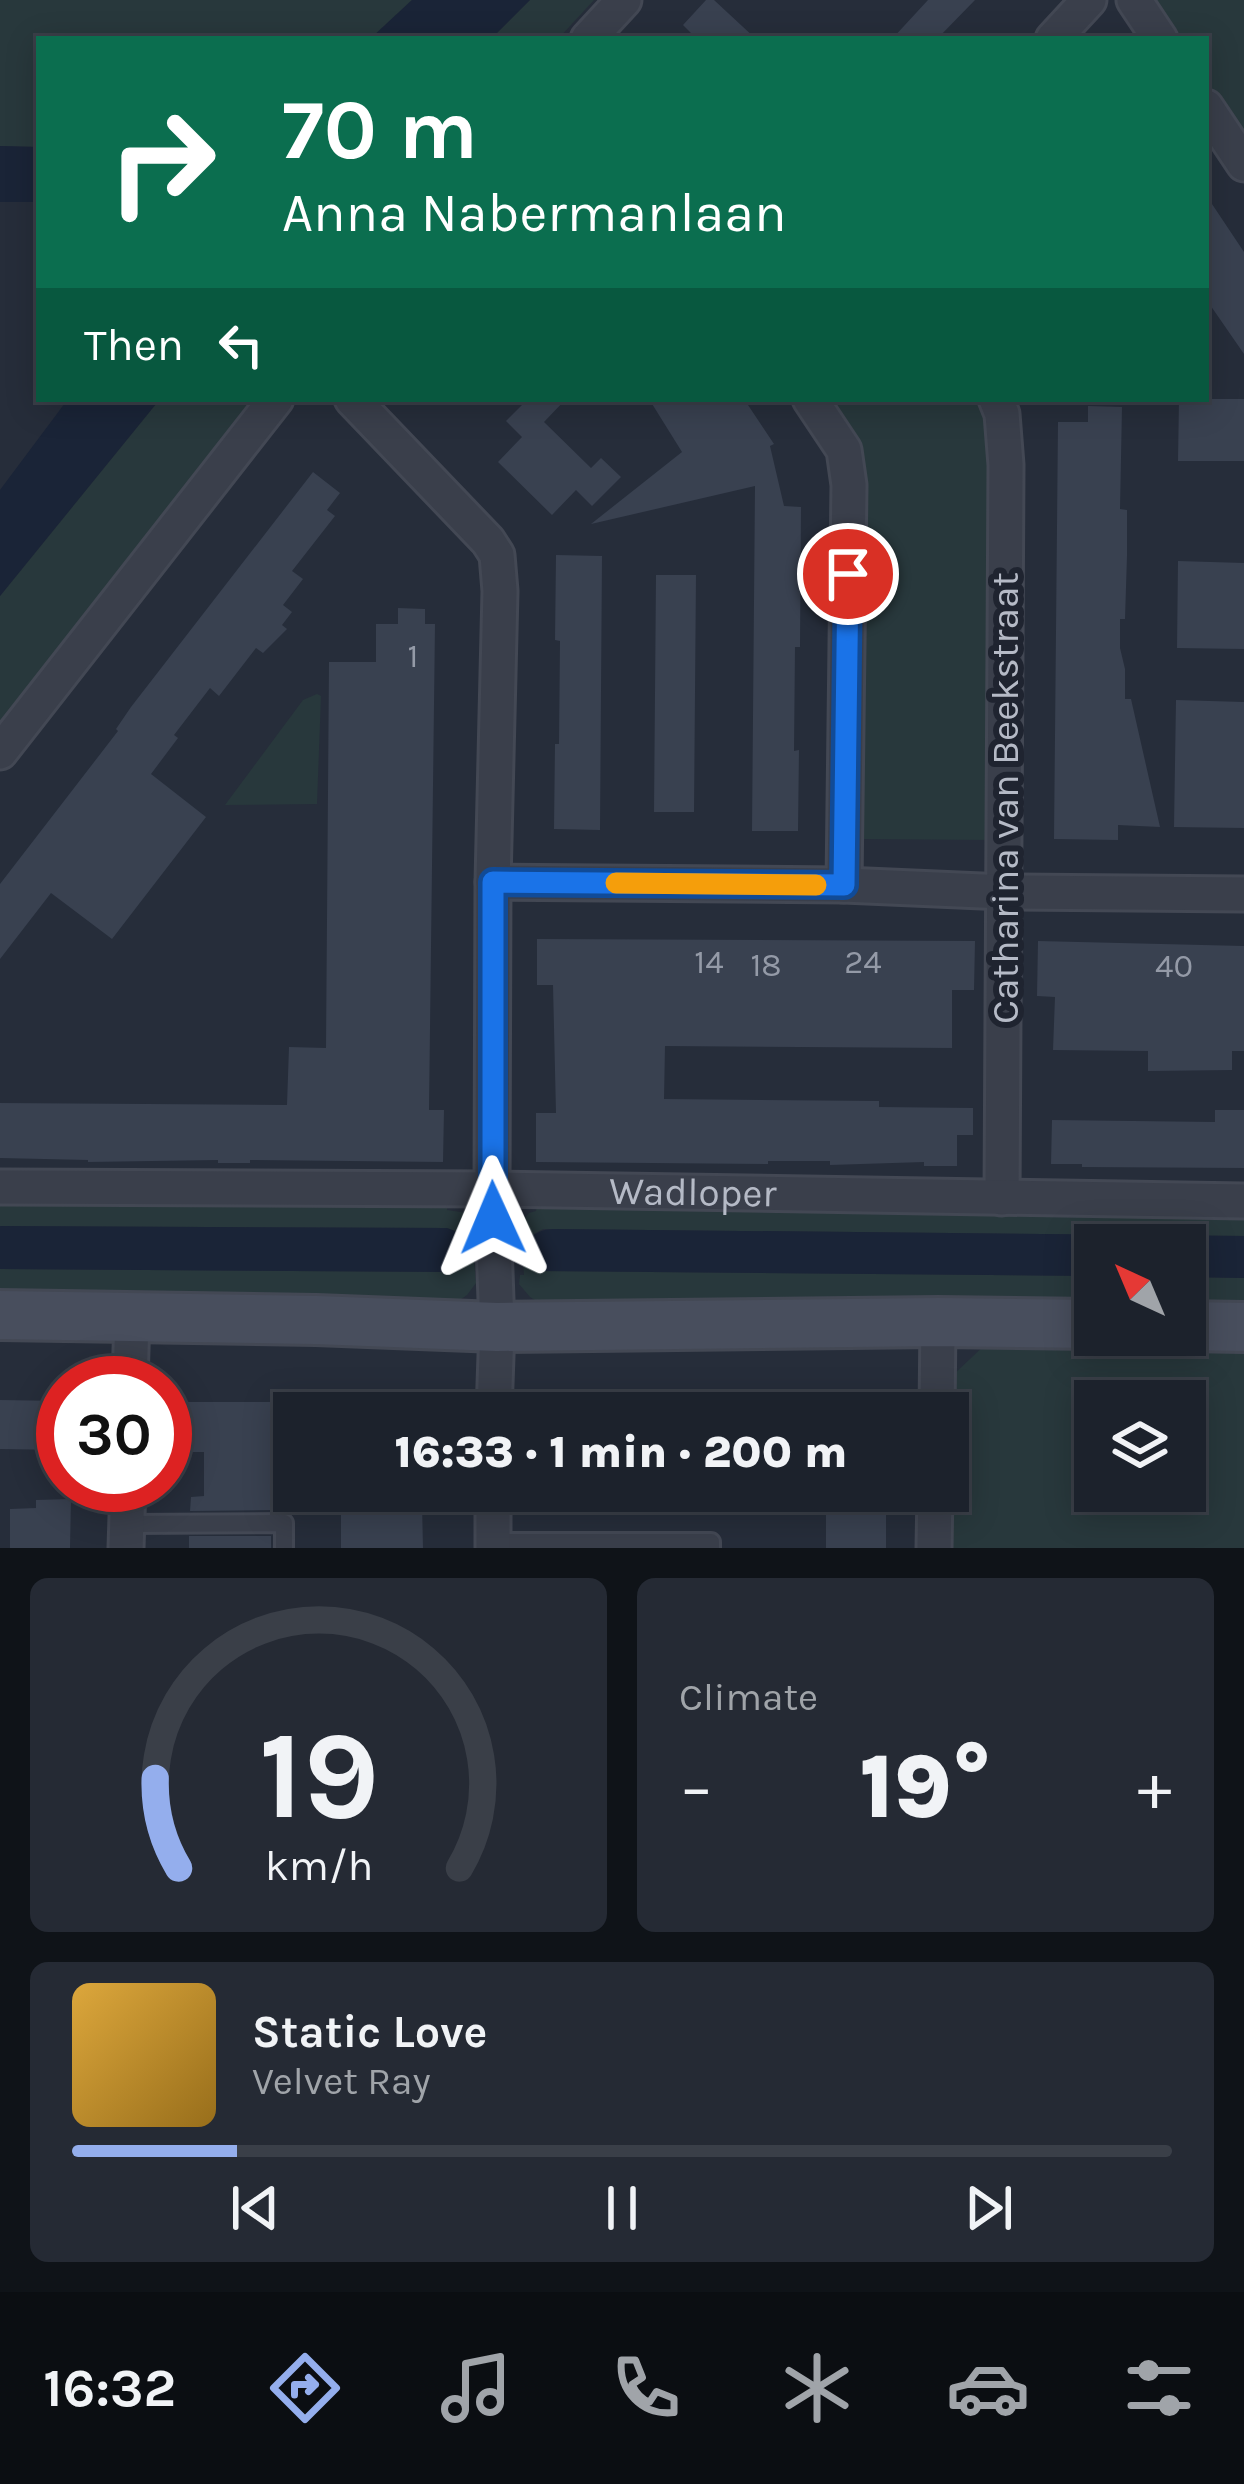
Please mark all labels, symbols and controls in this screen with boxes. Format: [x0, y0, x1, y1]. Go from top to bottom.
text: 70 m [282, 81, 478, 179]
icon: right [84, 84, 240, 240]
text: Anna Nabermanlaan [282, 181, 787, 245]
icon: left [208, 312, 274, 378]
text: Then [84, 319, 184, 371]
pin [797, 523, 899, 625]
icon: arrive [815, 541, 881, 607]
street label: Catharina van Beekstraat [982, 572, 1028, 1024]
house number: 1 [408, 637, 418, 675]
house number: 14 [694, 943, 724, 981]
house number: 24 [844, 943, 882, 981]
house number: 18 [750, 946, 782, 984]
house number: 40 [1155, 947, 1193, 985]
position arrow [430, 1155, 556, 1281]
street label: Wadloper [609, 1168, 778, 1217]
north arrow [1074, 1224, 1206, 1356]
map controls [1074, 1224, 1206, 1512]
speed limit sign: 30 [36, 1356, 192, 1512]
button: layers [1074, 1380, 1206, 1512]
text: 16:33 · 1 min · 200 m [395, 1426, 847, 1478]
text: Climate [679, 1674, 818, 1720]
text: 19 [258, 1703, 379, 1848]
text: 19° [860, 1734, 991, 1840]
text: − [679, 1748, 714, 1826]
text: + [1137, 1748, 1172, 1826]
text: km/h [264, 1841, 373, 1891]
text: Static Love [252, 2006, 487, 2058]
text: Velvet Ray [252, 2058, 431, 2104]
icon: previous [222, 2175, 288, 2241]
icon: pause [589, 2175, 655, 2241]
icon: next [956, 2175, 1022, 2241]
icon: directions [263, 2346, 347, 2430]
icon: music [434, 2346, 518, 2430]
icon: phone [604, 2346, 688, 2430]
icon: climate [775, 2346, 859, 2430]
icon: car [946, 2346, 1030, 2430]
icon: filters [1117, 2346, 1201, 2430]
text: 16:32 [43, 2356, 176, 2420]

